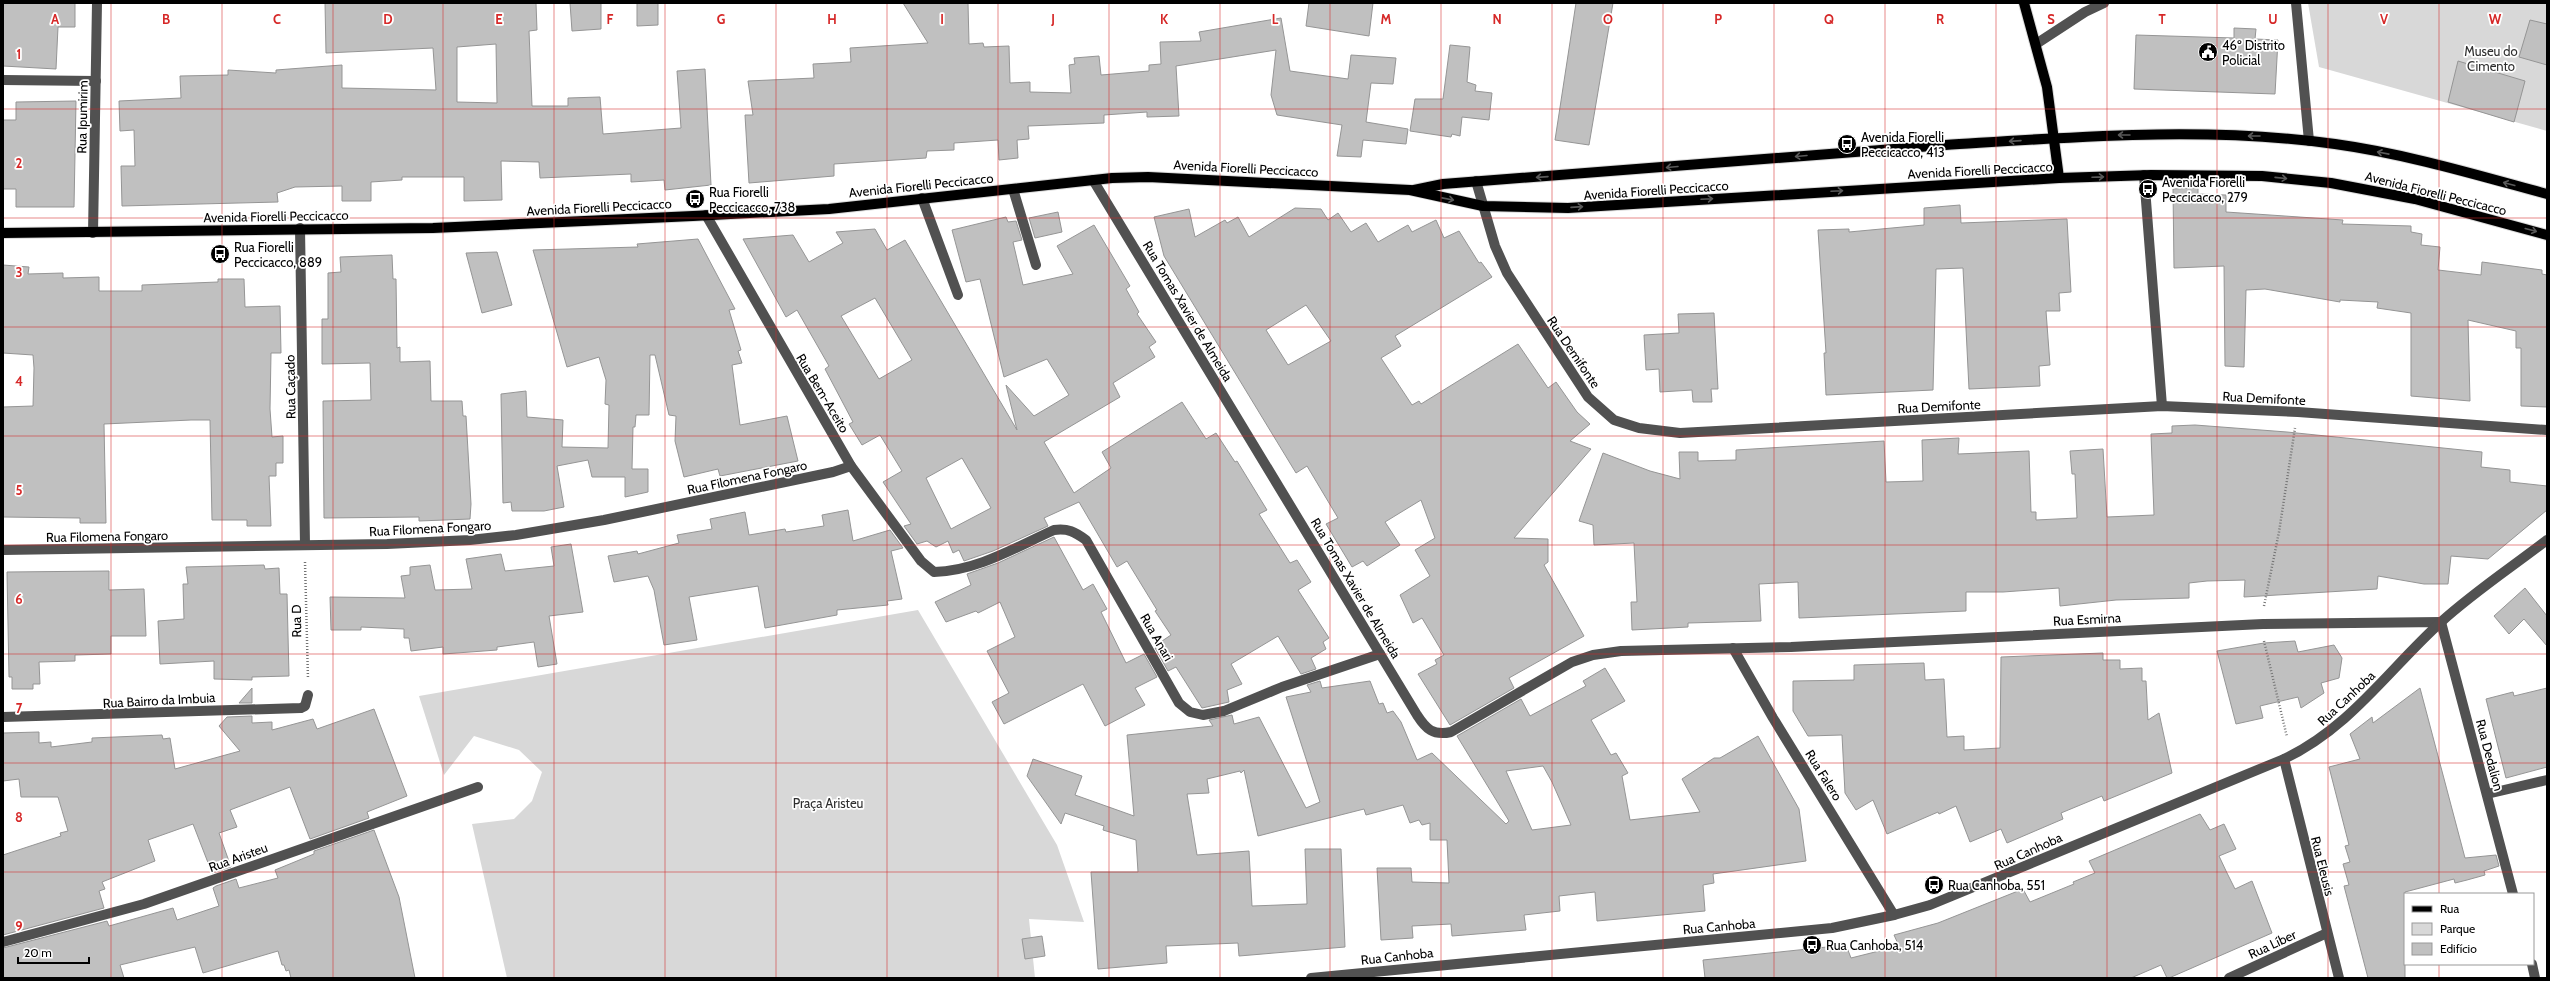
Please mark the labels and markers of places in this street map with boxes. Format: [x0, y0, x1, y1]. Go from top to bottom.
place label: 46º Distrito Policial [2222, 37, 2285, 68]
public building icon: 46º Distrito Policial [2197, 41, 2219, 63]
place label: Avenida Fiorelli Peccicacco, 413 [1861, 129, 1945, 160]
bus stop icon: Avenida Fiorelli Peccicacco, 413 [1836, 133, 1858, 155]
place label: Avenida Fiorelli Peccicacco, 279 [2162, 174, 2248, 205]
bus stop icon: Avenida Fiorelli Peccicacco, 279 [2137, 178, 2159, 200]
place label: Rua Fiorelli Peccicacco, 738 [709, 184, 796, 215]
bus stop icon: Rua Fiorelli Peccicacco, 738 [684, 188, 706, 210]
place label: Rua Fiorelli Peccicacco, 889 [234, 239, 322, 270]
bus stop icon: Rua Fiorelli Peccicacco, 889 [209, 243, 231, 265]
bus stop icon: Rua Canhoba, 551 [1923, 874, 1945, 896]
place label: Rua Canhoba, 551 [1948, 877, 2045, 893]
bus stop icon: Rua Canhoba, 514 [1801, 934, 1823, 956]
place label: Rua Canhoba, 514 [1826, 937, 1924, 953]

